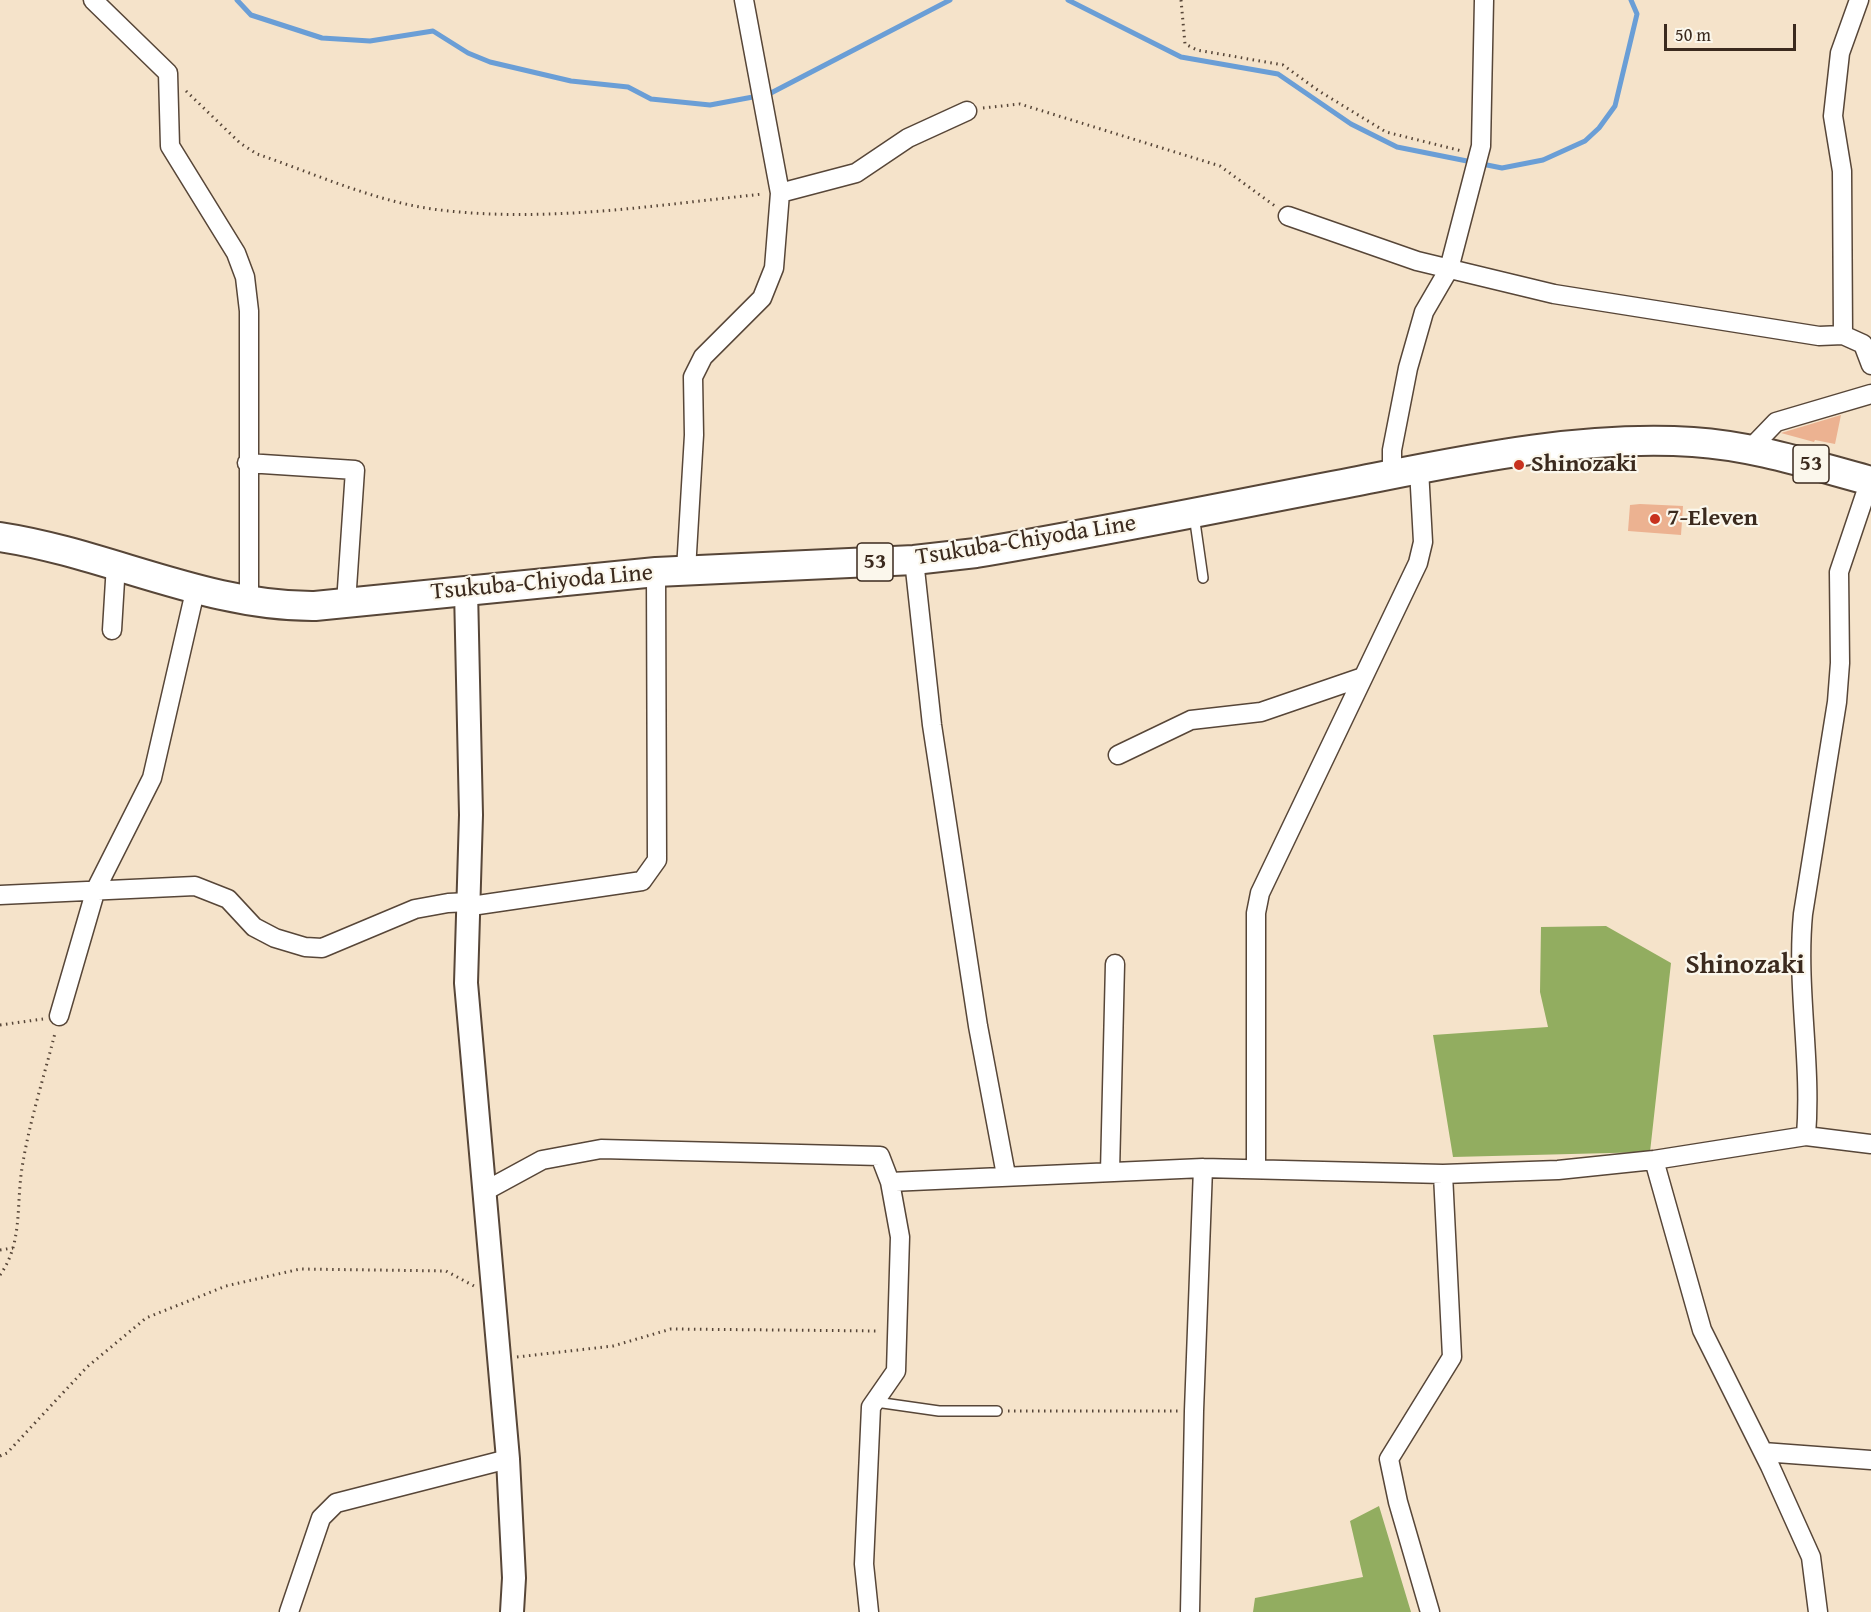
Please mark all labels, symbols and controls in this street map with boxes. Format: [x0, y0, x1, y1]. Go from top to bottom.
scale bar [1667, 12, 1799, 50]
text: 50 m [1675, 21, 1711, 48]
road number: 53 [1793, 445, 1829, 483]
place label: Shinozaki [1531, 451, 1637, 479]
marker: Shinozaki [1512, 458, 1526, 472]
place label: 7-Eleven [1667, 505, 1758, 533]
street label: Tsukuba-Chiyoda Line [914, 509, 1138, 573]
marker: 7-Eleven [1648, 512, 1662, 526]
road number: 53 [857, 543, 893, 581]
street label: Tsukuba-Chiyoda Line [430, 559, 654, 607]
district label: Shinozaki [1685, 950, 1805, 982]

